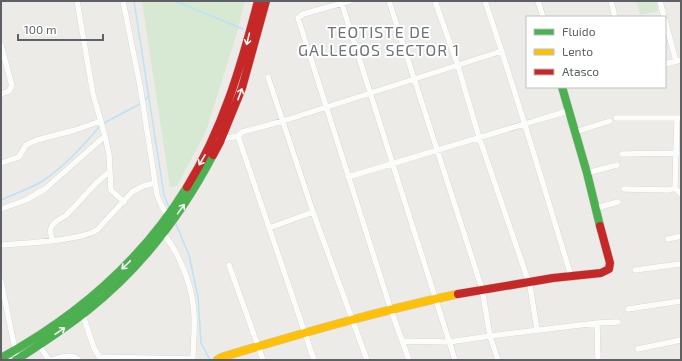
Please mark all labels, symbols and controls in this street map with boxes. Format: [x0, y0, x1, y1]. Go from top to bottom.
scale bar [18, 16, 103, 42]
legend [526, 16, 666, 88]
text: 100 m [24, 22, 56, 36]
district label: TEOTISTE DE GALLEGOS SECTOR 1 [298, 22, 460, 59]
text: Fluido [562, 24, 596, 38]
one-way arrow [244, 32, 251, 45]
text: Lento [562, 44, 593, 58]
text: Atasco [562, 64, 599, 78]
one-way arrow [236, 89, 244, 101]
one-way arrow [198, 154, 206, 166]
one-way arrow [177, 204, 185, 215]
one-way arrow [121, 260, 131, 269]
one-way arrow [54, 327, 65, 335]

